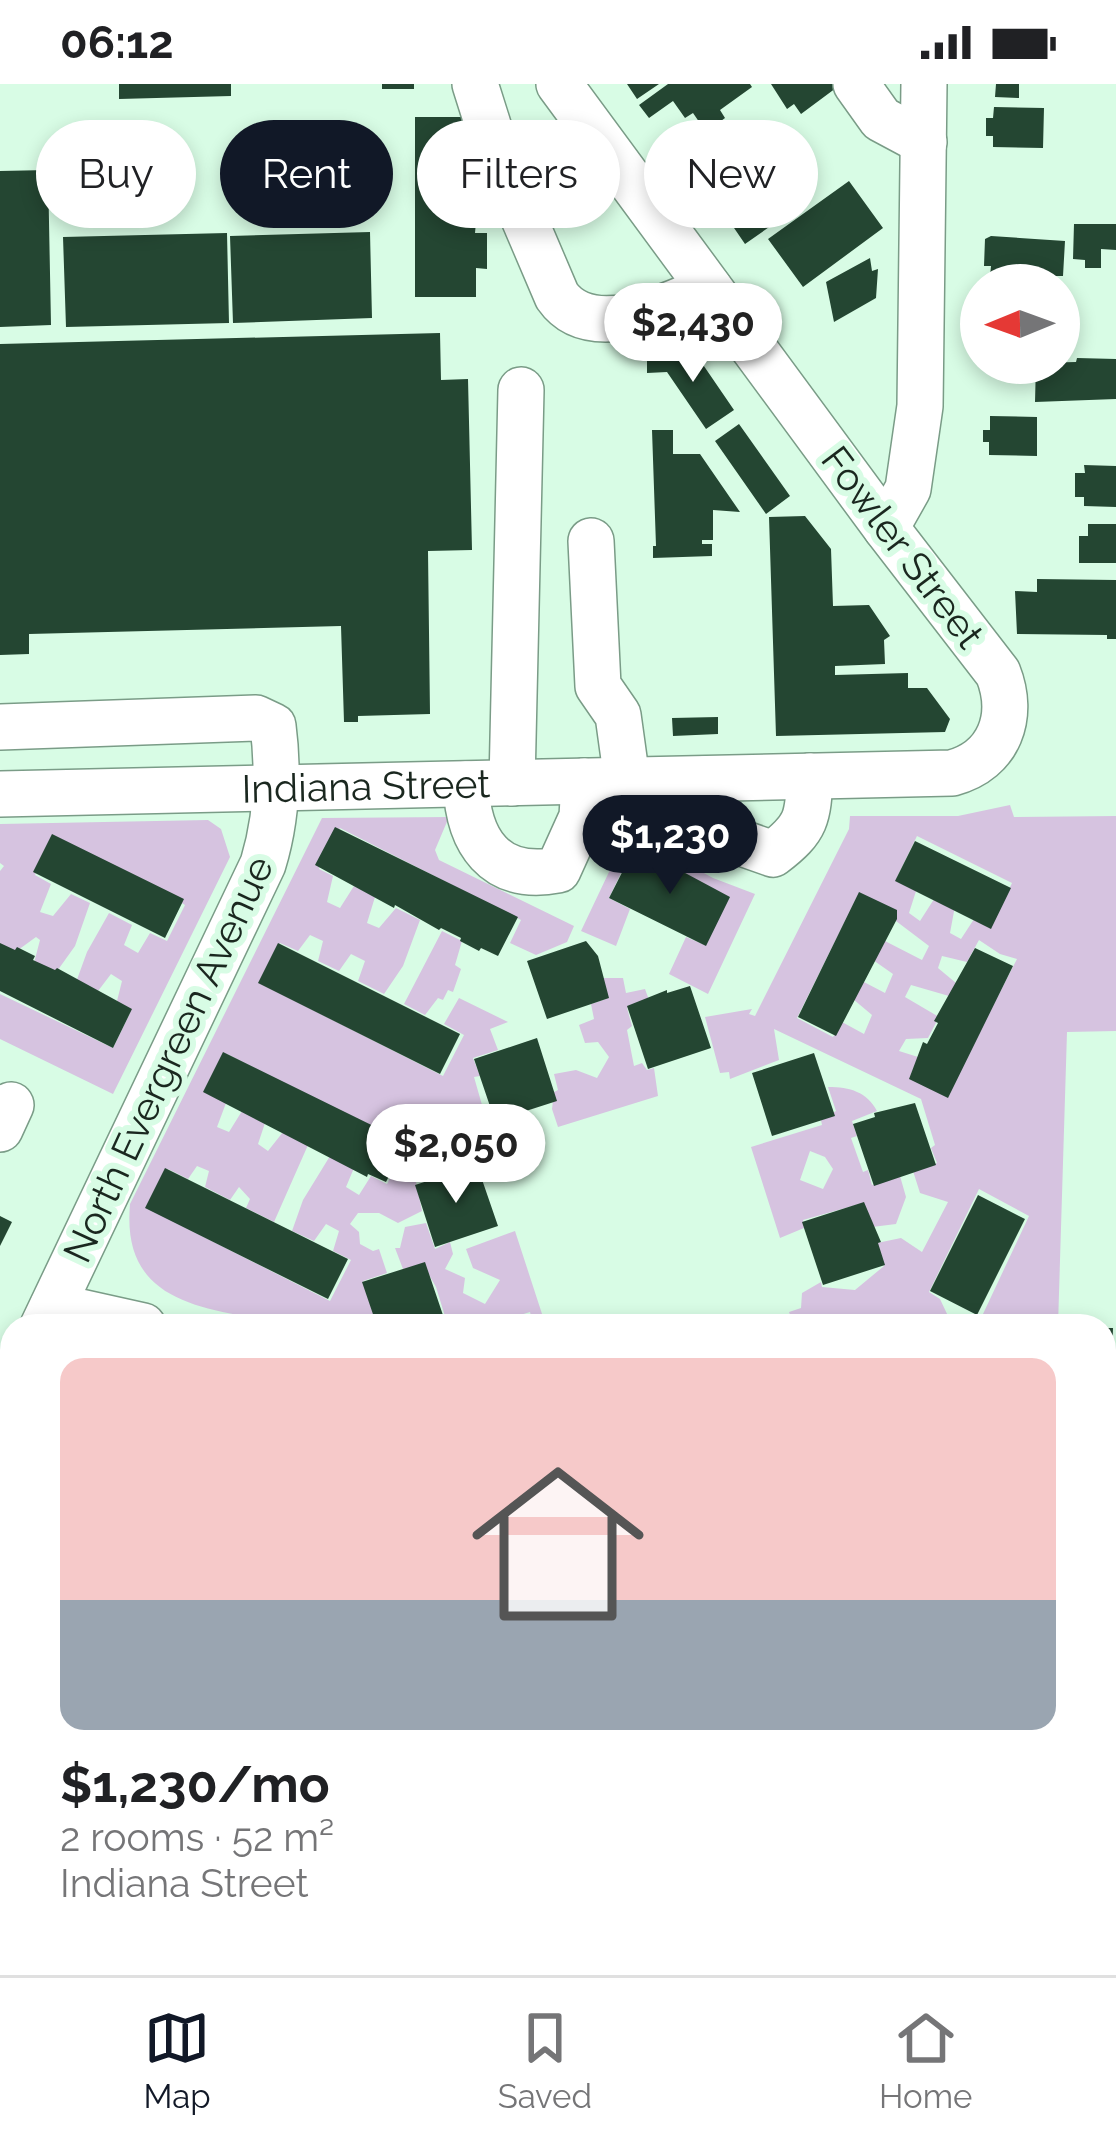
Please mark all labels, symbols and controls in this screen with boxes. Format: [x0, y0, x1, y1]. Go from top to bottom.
text: 06:12 [60, 16, 174, 69]
chip: Buy [36, 120, 196, 228]
chip: Rent [220, 120, 393, 228]
chip: Filters [417, 120, 620, 228]
chip: New [644, 120, 818, 228]
north arrow [960, 264, 1080, 384]
map controls [960, 264, 1080, 384]
pin: $2,430 [595, 283, 791, 385]
text: $2,430 [631, 299, 755, 345]
street label: Fowler Street [812, 437, 994, 657]
street label: Indiana Street [241, 760, 491, 812]
pin: $1,230 [572, 795, 768, 897]
text: $1,230 [610, 811, 730, 857]
street label: North Evergreen Avenue [54, 849, 282, 1269]
pin: $2,050 [358, 1104, 554, 1206]
text: $2,050 [393, 1120, 519, 1166]
icon: home [450, 1436, 666, 1652]
text: $1,230/mo [60, 1754, 330, 1814]
text: 2 rooms · 52 m² [60, 1814, 334, 1860]
text: Indiana Street [60, 1860, 308, 1906]
tab: Map [144, 2005, 211, 2116]
tab: Saved [498, 2005, 592, 2116]
tab: Home [879, 2005, 972, 2116]

